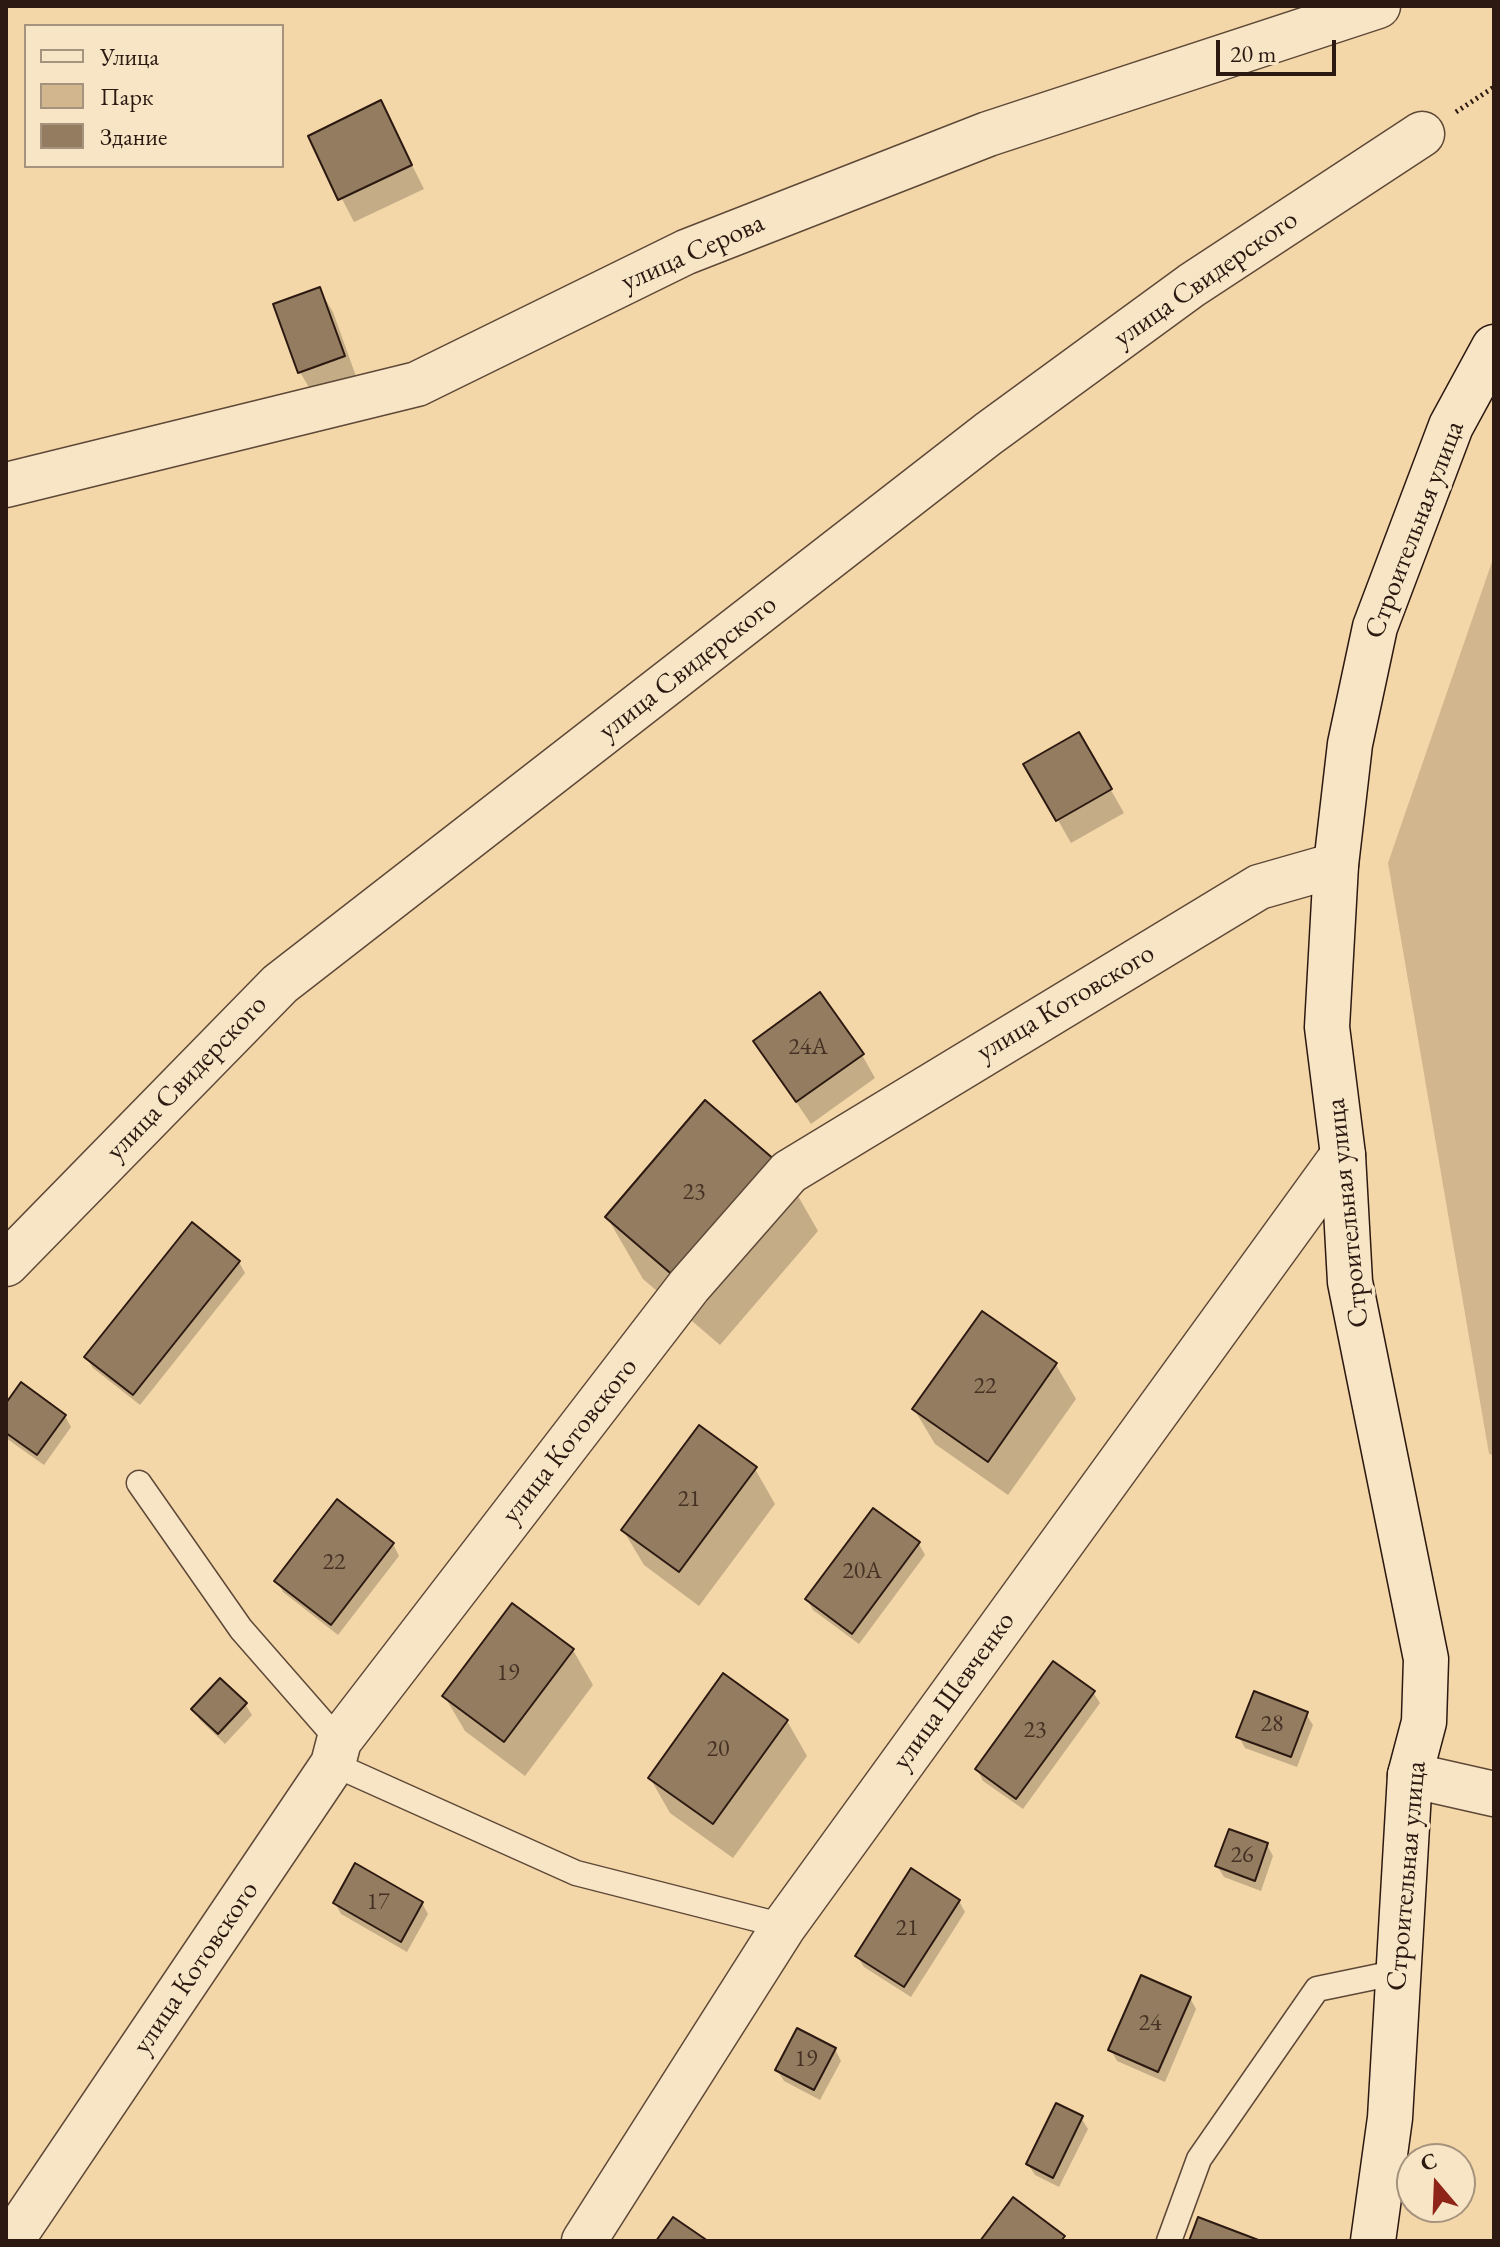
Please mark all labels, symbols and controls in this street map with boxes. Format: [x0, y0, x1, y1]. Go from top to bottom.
legend [24, 24, 284, 168]
scale bar [1220, 24, 1340, 74]
text: 20 m [1230, 38, 1277, 69]
text: Улица [100, 41, 159, 72]
text: Парк [100, 81, 153, 112]
text: Здание [100, 121, 167, 152]
street label: улица Свидерского [1107, 203, 1305, 355]
street label: улица Серова [616, 206, 770, 300]
street label: Строительная улица [1358, 416, 1472, 644]
street label: улица Свидерского [592, 588, 784, 748]
street label: улица Котовского [971, 937, 1161, 1069]
street label: улица Свидерского [99, 988, 275, 1168]
house number: 24А [788, 1033, 828, 1061]
street label: Строительная улица [1319, 1097, 1377, 1329]
house number: 23 [682, 1178, 706, 1206]
street label: улица Котовского [495, 1351, 645, 1531]
house number: 22 [973, 1372, 997, 1400]
house number: 21 [677, 1485, 701, 1513]
house number: 22 [322, 1548, 346, 1576]
house number: 20А [842, 1557, 882, 1585]
street label: улица Шевченко [885, 1605, 1023, 1777]
house number: 19 [496, 1659, 520, 1687]
house number: 28 [1260, 1710, 1284, 1738]
house number: 23 [1023, 1716, 1047, 1744]
house number: 20 [706, 1735, 730, 1763]
street label: Строительная улица [1380, 1760, 1434, 1992]
house number: 26 [1230, 1841, 1254, 1869]
street label: улица Котовского [126, 1875, 266, 2061]
house number: 17 [366, 1888, 390, 1916]
house number: 21 [895, 1914, 919, 1942]
house number: 24 [1138, 2009, 1162, 2037]
house number: 19 [794, 2045, 818, 2073]
north arrow [1396, 2143, 1476, 2223]
text: С [1417, 2145, 1441, 2178]

